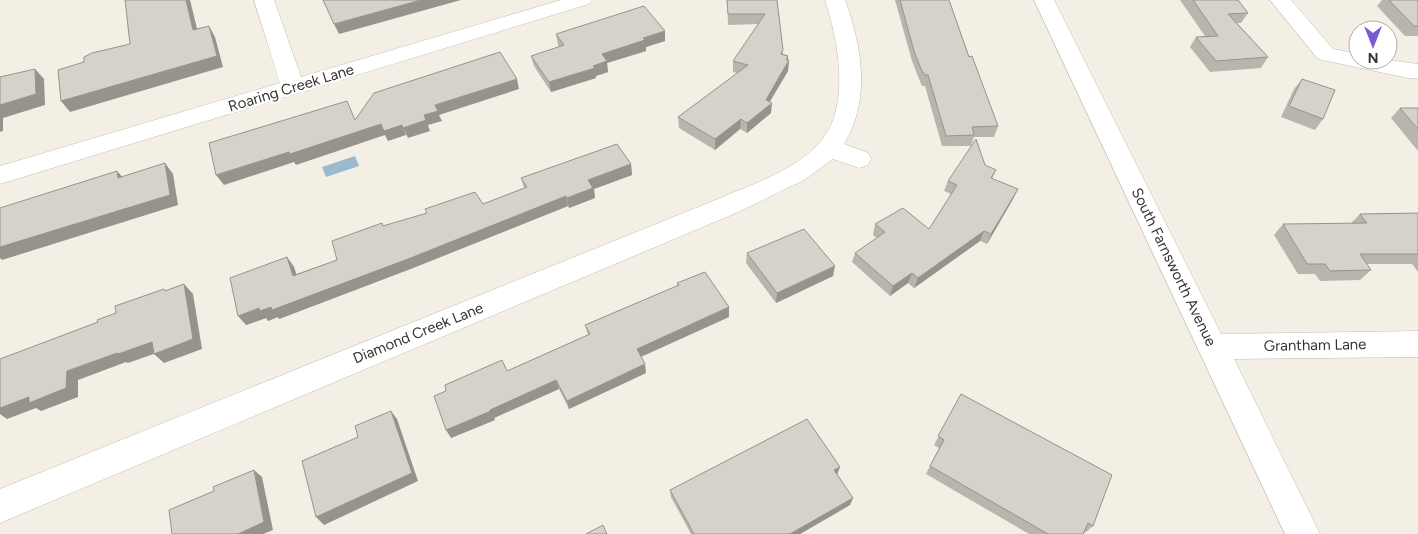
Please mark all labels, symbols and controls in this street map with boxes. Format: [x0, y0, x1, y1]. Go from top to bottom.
north arrow [1348, 20, 1398, 70]
text: N [1368, 49, 1378, 66]
street label: Roaring Creek Lane [226, 60, 356, 116]
street label: South Farnsworth Avenue [1128, 185, 1220, 349]
street label: Diamond Creek Lane [350, 299, 486, 367]
street label: Grantham Lane [1264, 335, 1366, 355]

